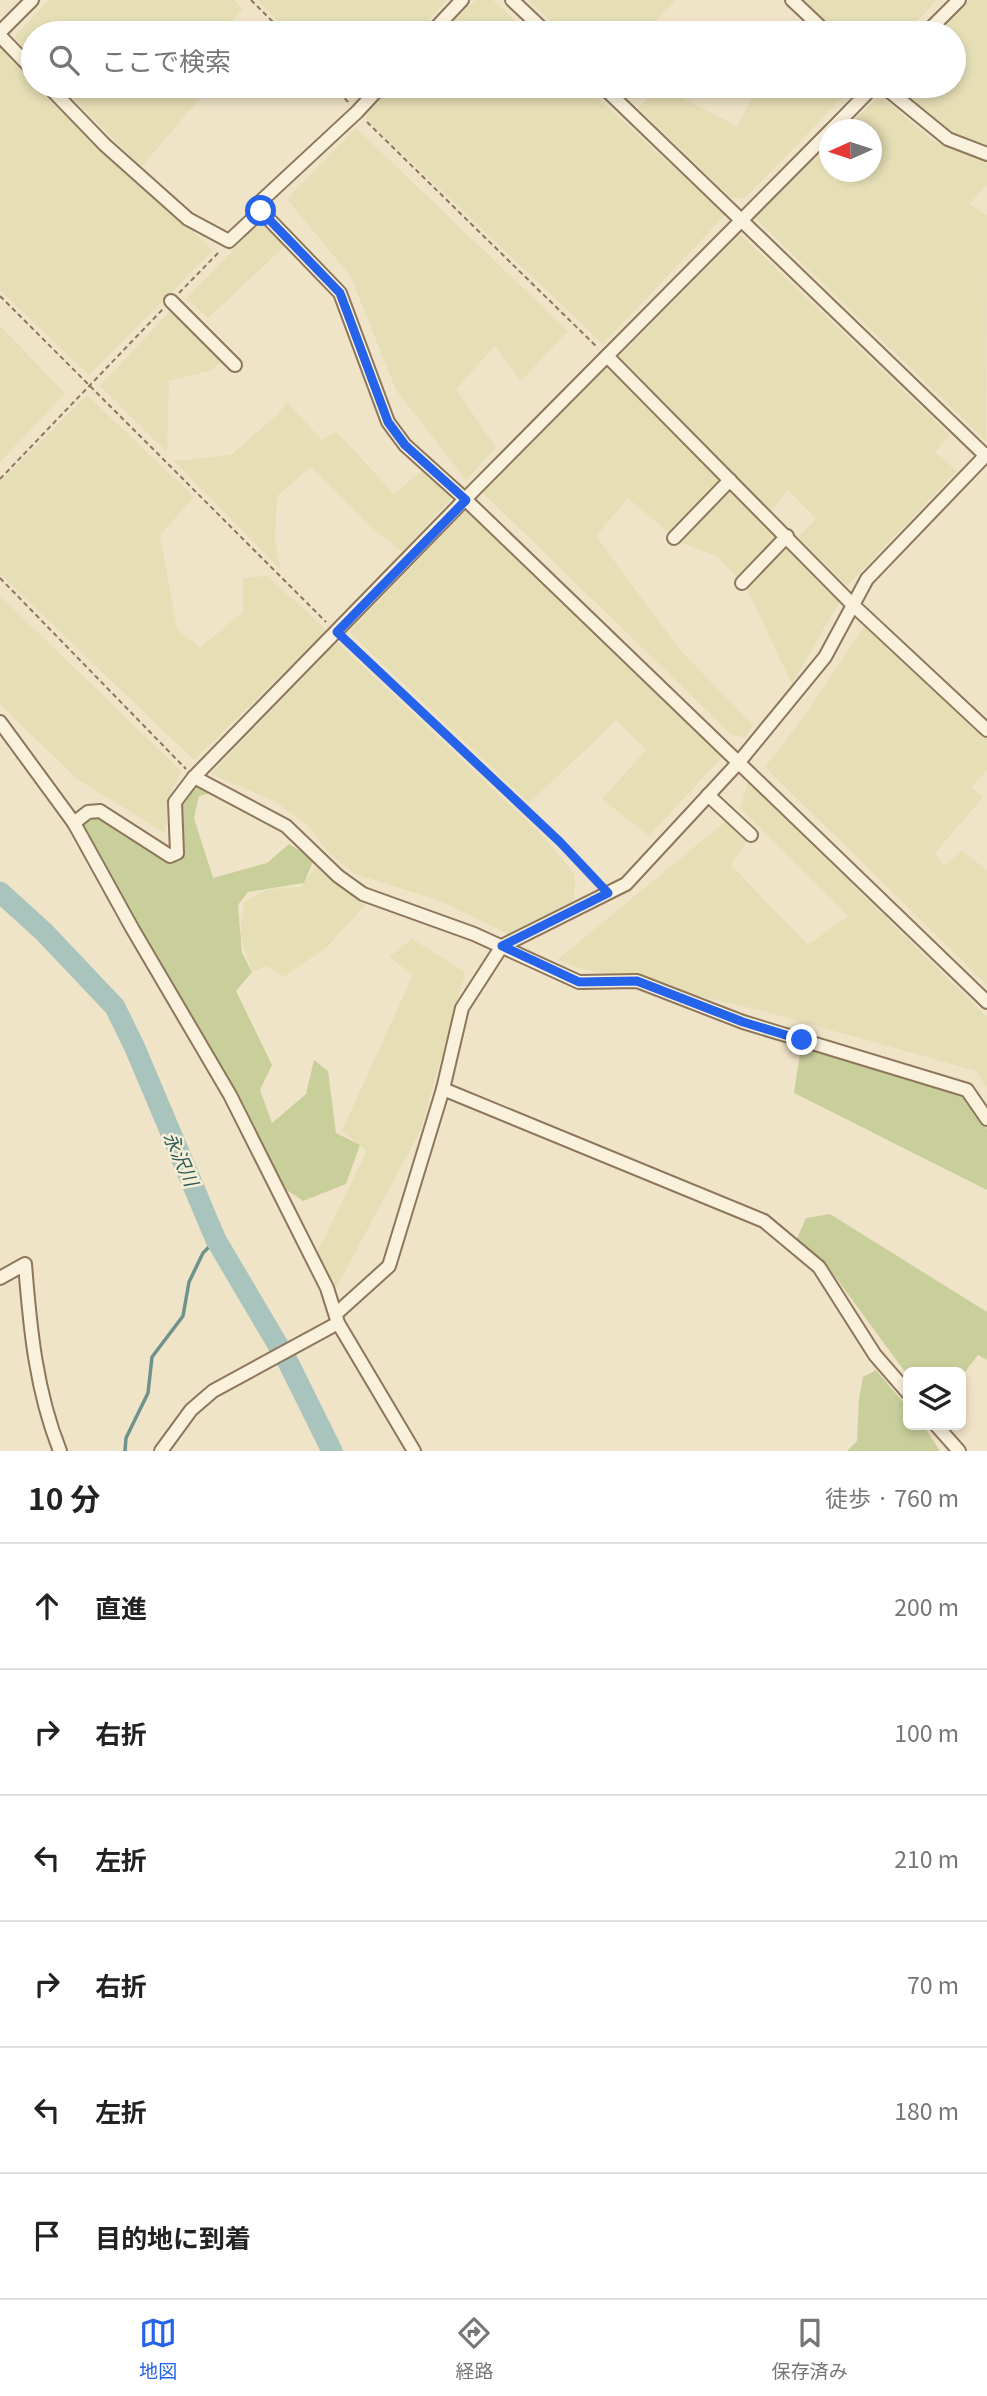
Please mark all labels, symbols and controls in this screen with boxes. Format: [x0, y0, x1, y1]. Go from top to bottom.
search box [21, 21, 966, 98]
icon: search [45, 41, 83, 79]
text: ここで検索 [101, 41, 231, 78]
north arrow [819, 119, 882, 182]
route start [245, 195, 276, 226]
route end [786, 1024, 817, 1055]
water label: 永沢川 [158, 1127, 207, 1192]
map controls [903, 1367, 966, 1430]
button: layers [903, 1367, 966, 1430]
text: 10 分 [28, 1475, 100, 1519]
text: 徒歩 · 760 m [825, 1480, 959, 1514]
icon: ahead [28, 1587, 66, 1625]
text: 直進 [95, 1588, 147, 1625]
text: 200 m [894, 1589, 959, 1623]
icon: right [28, 1713, 66, 1751]
text: 右折 [95, 1714, 147, 1751]
text: 100 m [894, 1715, 959, 1749]
icon: left [28, 1839, 66, 1877]
text: 左折 [95, 1840, 147, 1877]
text: 210 m [894, 1841, 959, 1875]
icon: right [28, 1965, 66, 2003]
text: 右折 [95, 1966, 147, 2003]
text: 70 m [907, 1967, 959, 2001]
icon: left [28, 2091, 66, 2129]
text: 左折 [95, 2092, 147, 2129]
text: 180 m [894, 2093, 959, 2127]
icon: arrive [28, 2217, 66, 2255]
text: 目的地に到着 [95, 2218, 251, 2255]
tab: 地図 [139, 2314, 177, 2383]
tab: 経路 [455, 2314, 494, 2383]
tab: 保存済み [772, 2314, 848, 2383]

